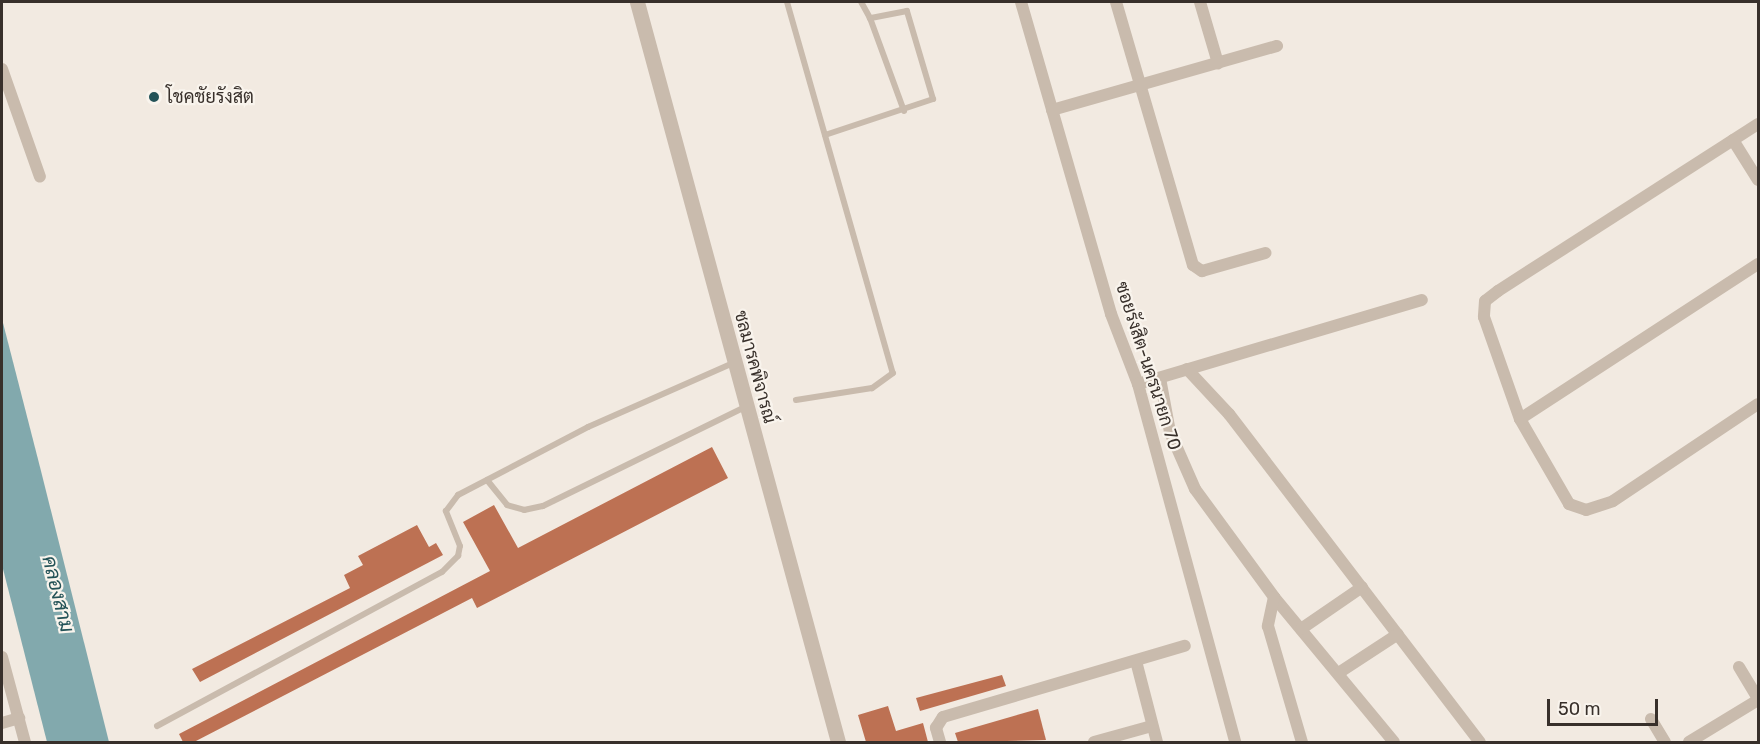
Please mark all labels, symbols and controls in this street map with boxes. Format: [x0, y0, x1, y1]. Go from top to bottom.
place label: โชคชัยรังสิต [166, 86, 254, 108]
marker: โชคชัยรังสิต [147, 90, 161, 104]
street label: ซอยรังสิต-นครนายก 70 [1111, 279, 1185, 453]
street label: ชลมารคพิจารณ์ [730, 308, 780, 426]
water label: คลองสาม [37, 553, 79, 635]
scale bar [1550, 687, 1661, 725]
text: 50 m [1558, 698, 1601, 720]

